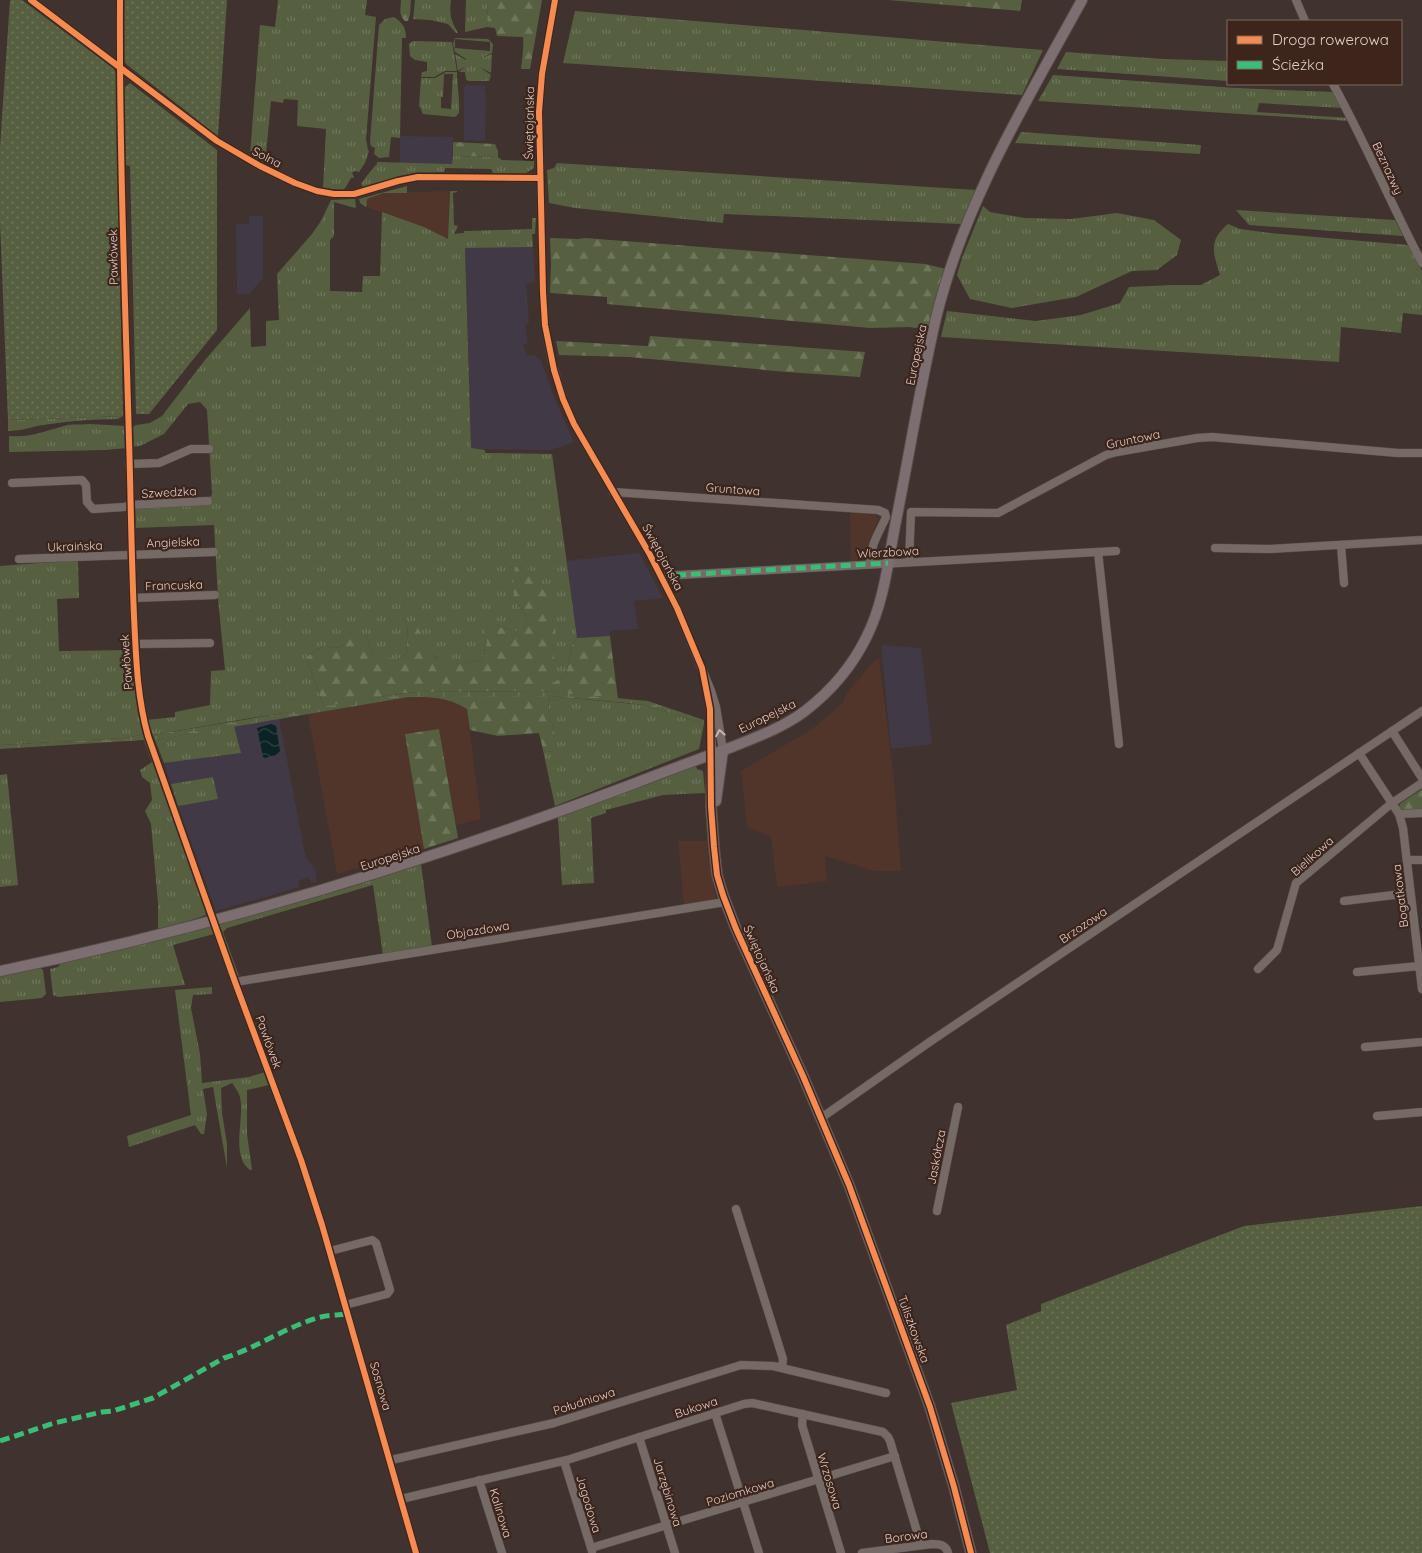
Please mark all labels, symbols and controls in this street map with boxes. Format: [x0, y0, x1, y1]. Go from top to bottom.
legend [1227, 20, 1402, 85]
text: Droga rowerowa [1272, 30, 1389, 49]
text: Ścieżka [1272, 55, 1324, 74]
street label: Świętojańska [521, 86, 537, 160]
street label: Beznazwy [1369, 139, 1407, 197]
street label: Solna [250, 143, 284, 171]
street label: Pawłówek [105, 229, 121, 285]
street label: Europejska [902, 323, 930, 387]
street label: Gruntowa [1105, 426, 1161, 452]
street label: Gruntowa [705, 480, 761, 498]
street label: Szwedzka [141, 483, 197, 501]
street label: Świętojańska [639, 521, 687, 593]
street label: Angielska [146, 534, 200, 550]
street label: Ukraińska [47, 538, 103, 554]
street label: Wierzbowa [857, 543, 919, 561]
street label: Francuska [145, 576, 203, 594]
street label: Pawłówek [117, 634, 135, 690]
street label: Europejska [736, 696, 798, 736]
one-way arrow [716, 729, 726, 737]
street label: Bielikowa [1288, 833, 1336, 879]
street label: Europejska [358, 840, 422, 874]
street label: Bogatkowa [1389, 864, 1411, 928]
street label: Brzozowa [1056, 904, 1110, 946]
street label: Objazdowa [445, 918, 511, 942]
street label: Świętojańska [740, 923, 784, 995]
street label: Pawłówek [252, 1013, 286, 1071]
street label: Jaskółcza [923, 1128, 949, 1186]
street label: Tuliszkowska [895, 1293, 933, 1365]
street label: Sosnowa [367, 1360, 395, 1412]
street label: Południowa [551, 1384, 617, 1418]
street label: Bukowa [673, 1393, 719, 1421]
street label: Wrzosowa [814, 1451, 846, 1511]
street label: Jarzębinowa [650, 1456, 686, 1528]
street label: Jagodowa [573, 1473, 605, 1535]
street label: Poziomkowa [704, 1475, 776, 1509]
street label: Kalinowa [486, 1486, 516, 1540]
street label: Borowa [884, 1526, 928, 1546]

